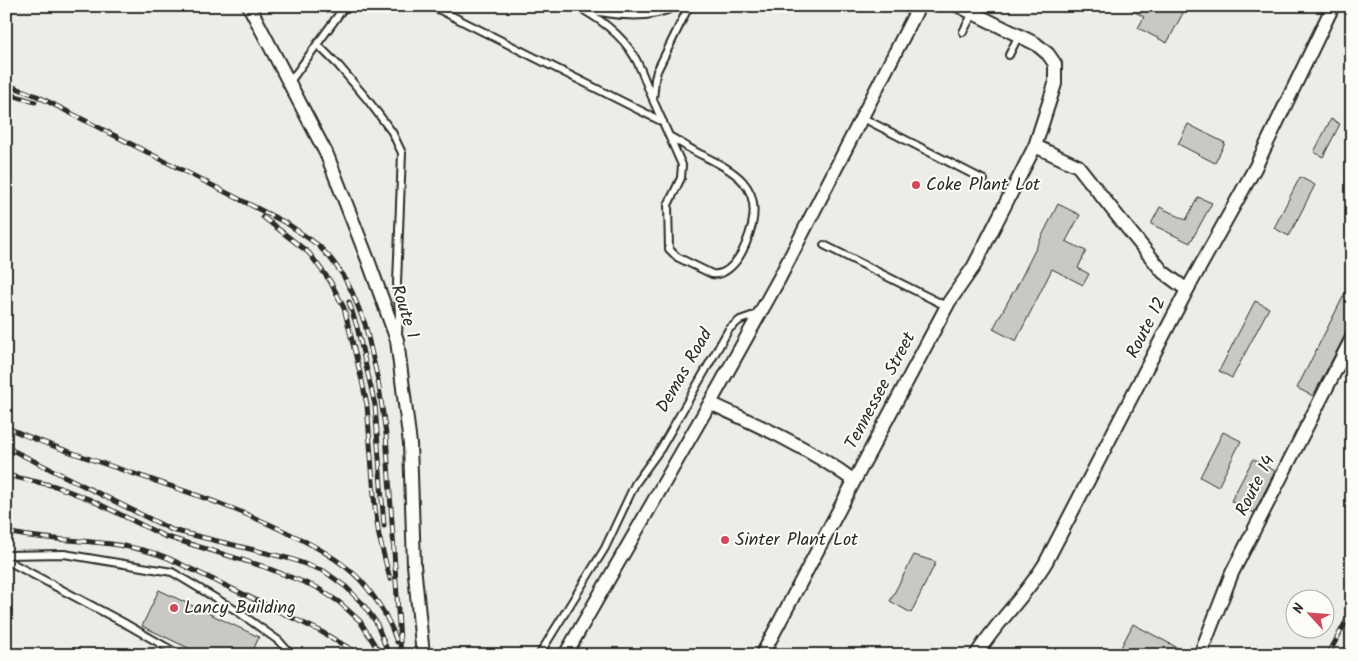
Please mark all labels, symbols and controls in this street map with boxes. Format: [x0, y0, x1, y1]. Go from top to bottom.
place label: Coke Plant Lot [926, 171, 1041, 200]
marker: Coke Plant Lot [910, 179, 922, 191]
street label: Route 1 [382, 281, 426, 343]
street label: Route 12 [1119, 292, 1175, 364]
street label: Demas Road [649, 322, 721, 419]
street label: Tennessee Street [838, 326, 925, 455]
street label: Route 14 [1228, 450, 1284, 522]
place label: Sinter Plant Lot [735, 526, 859, 555]
marker: Sinter Plant Lot [719, 534, 731, 546]
north arrow [1286, 588, 1336, 638]
place label: Lancy Building [184, 594, 296, 623]
text: N [1287, 600, 1311, 618]
marker: Lancy Building [168, 602, 180, 614]

